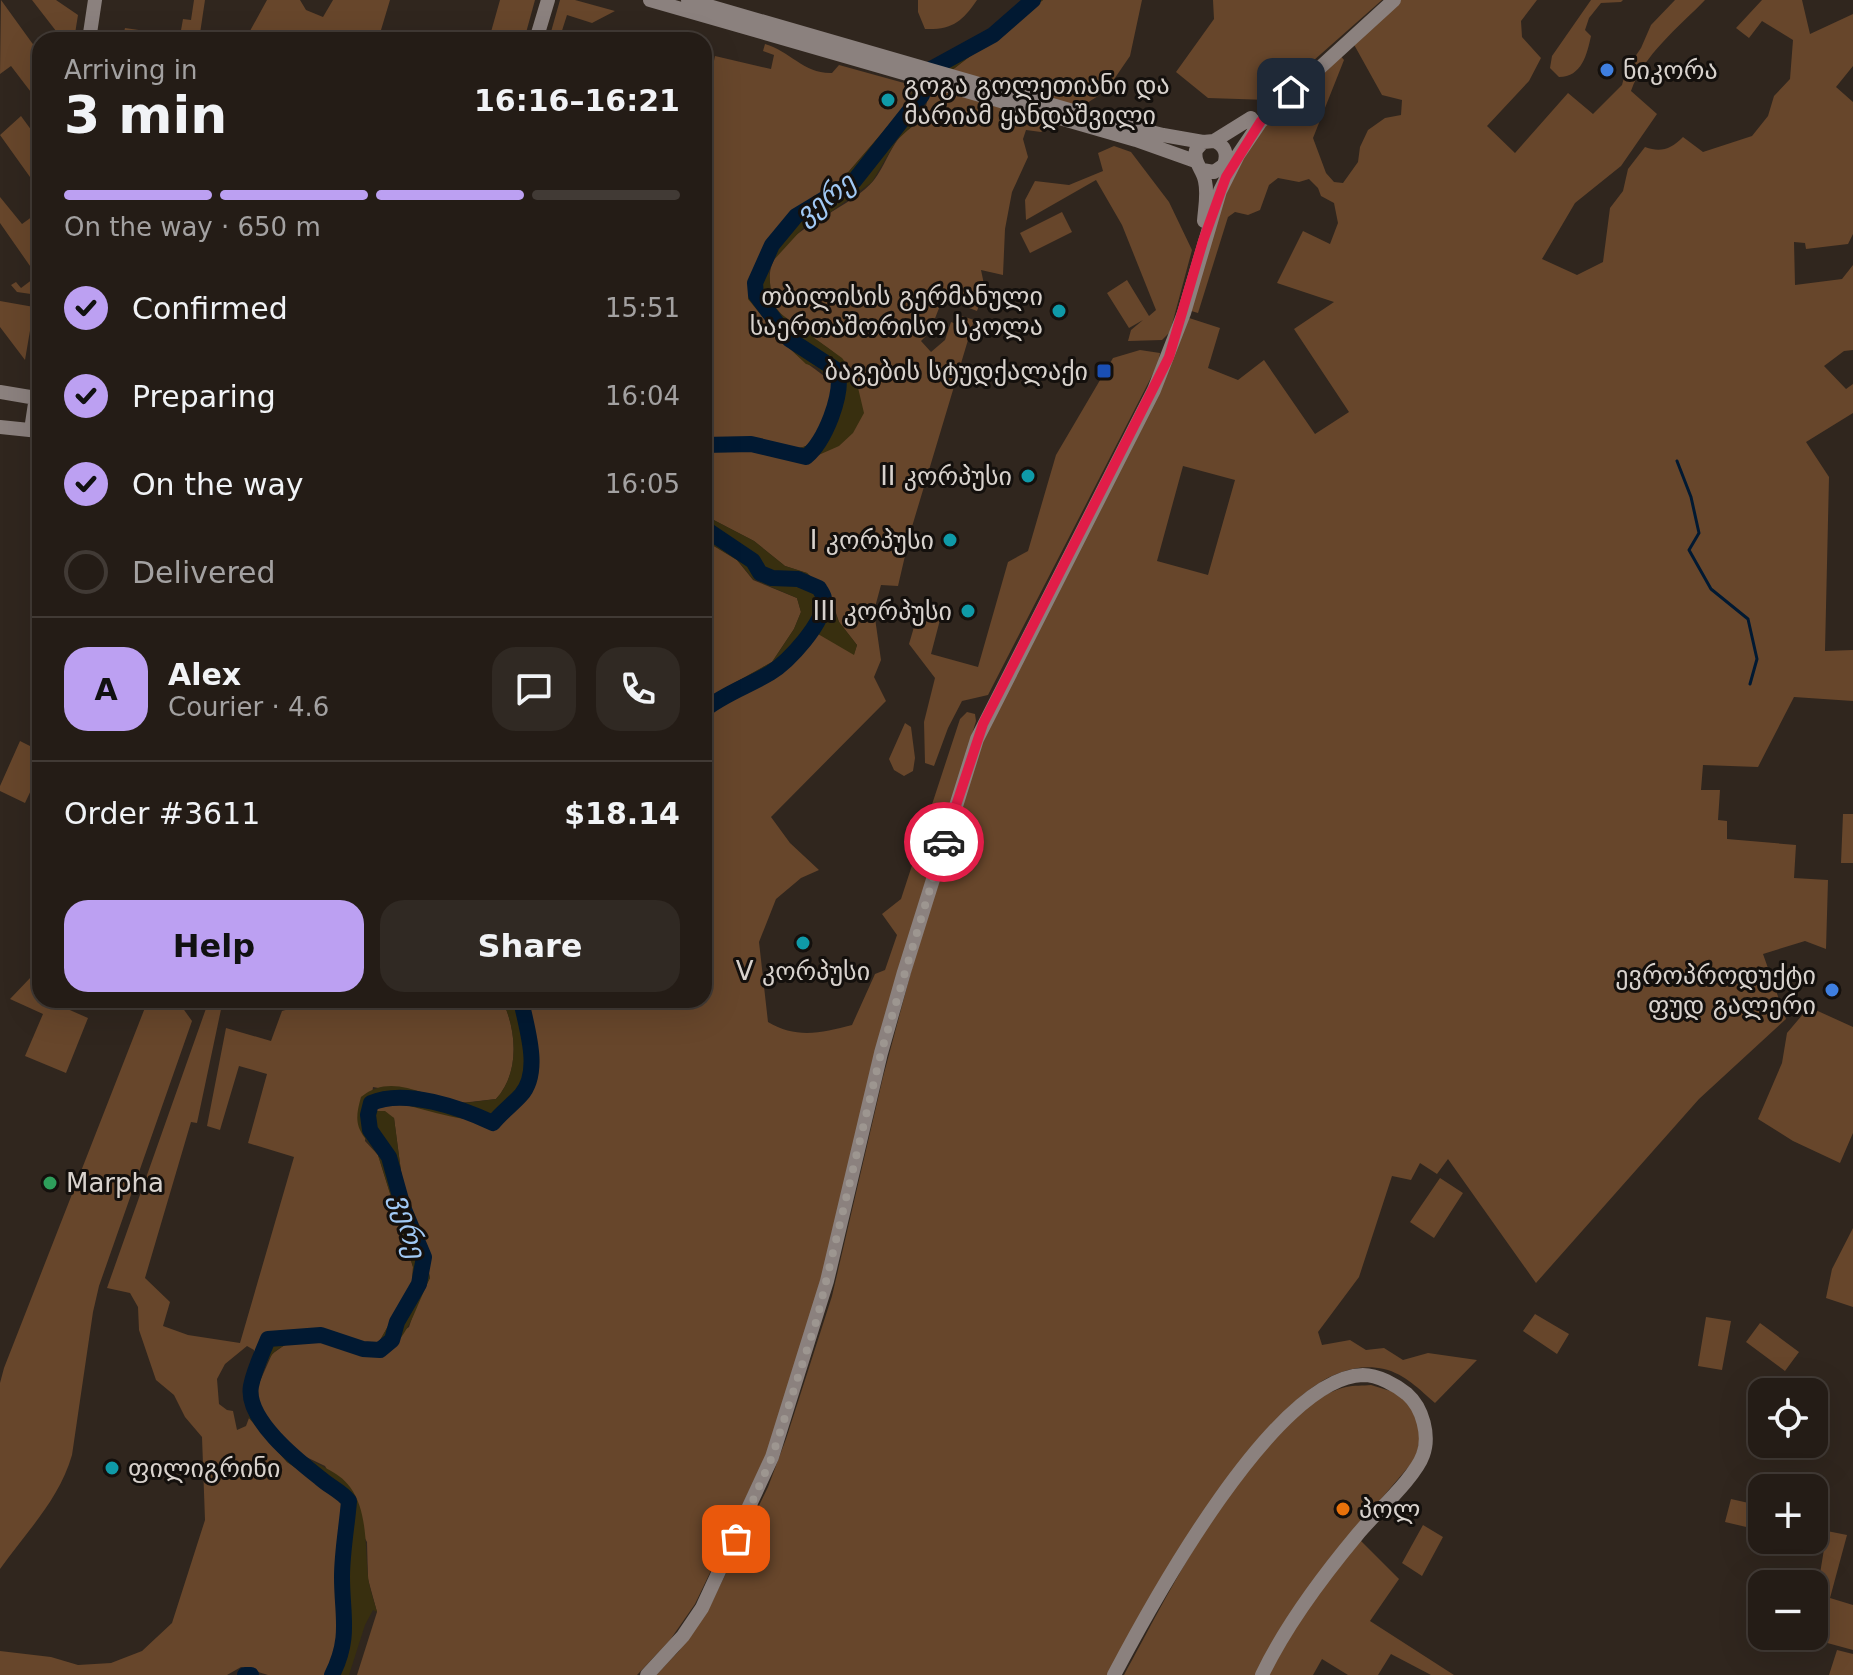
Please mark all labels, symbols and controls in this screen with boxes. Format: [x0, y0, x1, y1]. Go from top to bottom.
text: Arriving in [64, 55, 198, 85]
place label: ნიკორა [1623, 55, 1718, 85]
pin [1257, 58, 1325, 126]
marker: ნიკორა [1598, 61, 1616, 79]
place label: გოგა გოლეთიანი და მარიამ ყანდაშვილი [904, 70, 1170, 130]
icon: home [1269, 70, 1313, 114]
text: 16:16–16:21 [474, 83, 680, 118]
text: 3 min [64, 85, 227, 145]
marker: გოგა გოლეთიანი და მარიამ ყანდაშვილი [879, 91, 897, 109]
water label: ვერე [789, 165, 863, 232]
text: On the way · 650 m [64, 212, 321, 242]
place label: თბილისის გერმანული საერთაშორისო სკოლა [750, 281, 1043, 341]
icon: check [64, 286, 108, 330]
text: Confirmed [132, 291, 288, 326]
text: 15:51 [605, 293, 680, 323]
marker: თბილისის გერმანული საერთაშორისო სკოლა [1050, 302, 1068, 320]
place label: ბაგების სტუდქალაქი [825, 356, 1088, 386]
marker: ბაგების სტუდქალაქი [1095, 362, 1113, 380]
icon: check [64, 374, 108, 418]
text: Preparing [132, 379, 276, 414]
text: 16:04 [605, 381, 680, 411]
place label: II კორპუსი [880, 461, 1012, 491]
icon: check [64, 462, 108, 506]
text: On the way [132, 467, 304, 502]
marker: II კორპუსი [1019, 467, 1037, 485]
text: 16:05 [605, 469, 680, 499]
place label: I კორპუსი [810, 525, 934, 555]
marker: I კორპუსი [941, 531, 959, 549]
text: Delivered [132, 555, 276, 590]
place label: III კორპუსი [813, 596, 952, 626]
marker: III კორპუსი [959, 602, 977, 620]
button: chat [492, 647, 576, 731]
button: phone [596, 647, 680, 731]
text: Alex [168, 657, 241, 692]
text: A [94, 672, 118, 707]
text: Courier · 4.6 [168, 692, 329, 722]
text: Order #3611 [64, 796, 260, 831]
text: $18.14 [564, 796, 680, 831]
courier [904, 802, 984, 882]
icon: car [922, 820, 966, 864]
button: Help [64, 900, 364, 992]
button: Share [380, 900, 680, 992]
marker: V კორპუსი [794, 934, 812, 952]
place label: V კორპუსი [736, 956, 870, 986]
place label: ევროპროდუქტი ფუდ გალერი [1615, 960, 1816, 1020]
marker: ევროპროდუქტი ფუდ გალერი [1823, 981, 1841, 999]
place label: Marpha [66, 1168, 164, 1198]
marker: Marpha [41, 1174, 59, 1192]
water label: ვერე [384, 1189, 433, 1264]
map controls [1748, 1378, 1828, 1650]
button: locate [1748, 1378, 1828, 1458]
place label: ფილიგრინი [128, 1453, 280, 1483]
marker: ფილიგრინი [103, 1459, 121, 1477]
button: + [1748, 1474, 1828, 1554]
place label: პოლ [1359, 1494, 1420, 1524]
marker: პოლ [1334, 1500, 1352, 1518]
pin [702, 1505, 770, 1573]
icon: bag [714, 1517, 758, 1561]
button: − [1748, 1570, 1828, 1650]

